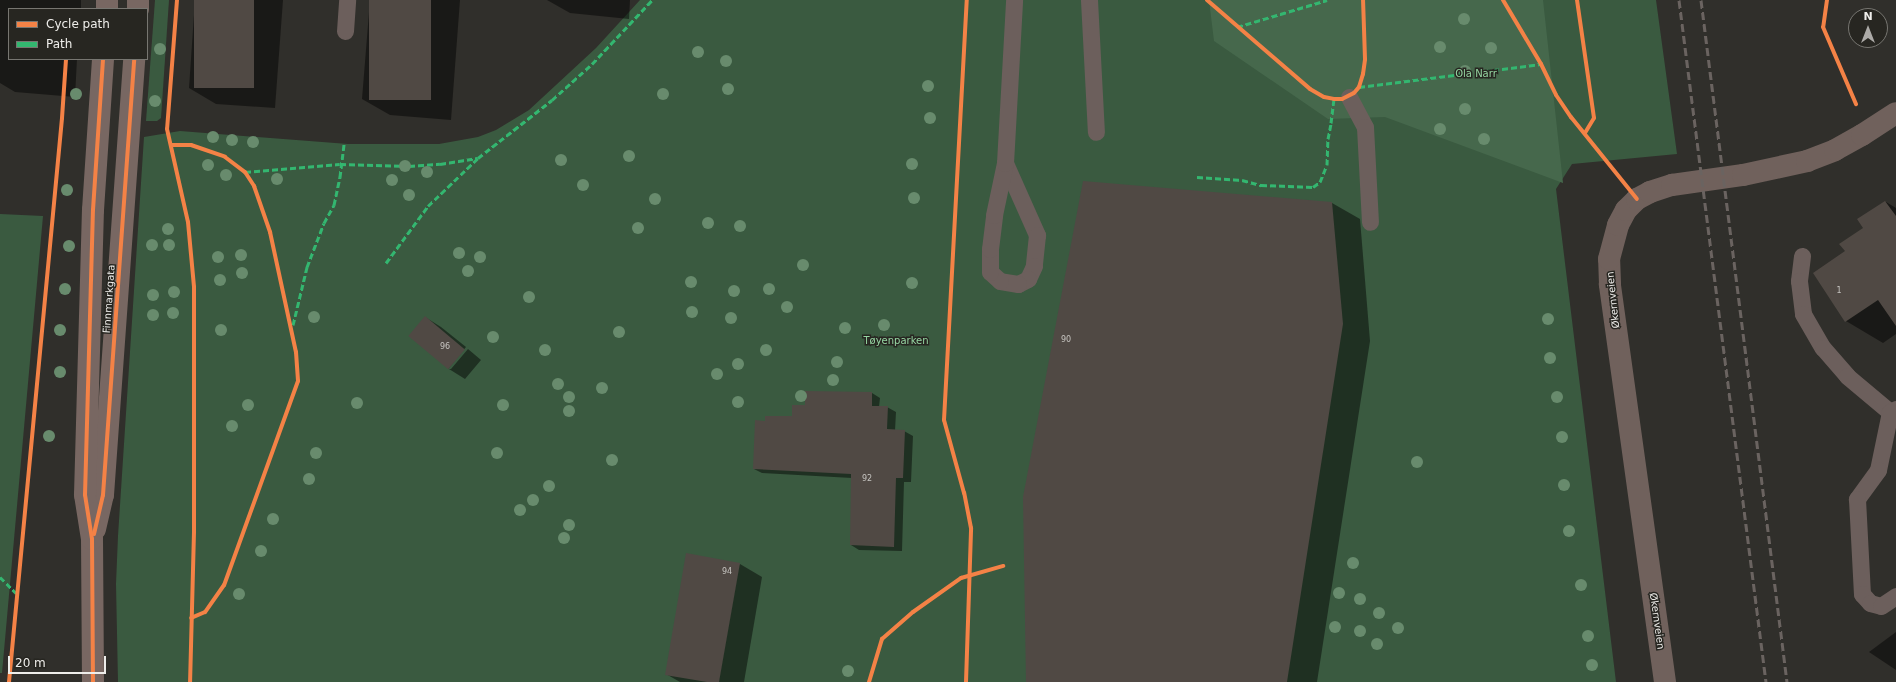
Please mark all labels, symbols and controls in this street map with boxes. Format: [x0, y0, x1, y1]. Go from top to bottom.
legend [8, 8, 148, 60]
north arrow [1848, 8, 1888, 48]
text: N [1863, 10, 1873, 23]
text: Cycle path [46, 17, 110, 31]
text: Path [46, 37, 72, 51]
park label: Ola Narr [1455, 68, 1497, 80]
street label: Finnmarkgata [101, 264, 117, 334]
street label: Økernveien [1604, 271, 1622, 329]
house number: 1 [1836, 286, 1842, 296]
park label: Tøyenparken [863, 335, 929, 347]
house number: 90 [1061, 335, 1071, 345]
house number: 96 [440, 342, 450, 352]
house number: 92 [862, 474, 872, 484]
house number: 94 [722, 567, 732, 577]
street label: Økernveien [1647, 592, 1667, 650]
scale bar [10, 648, 108, 674]
text: 20 m [15, 656, 46, 670]

